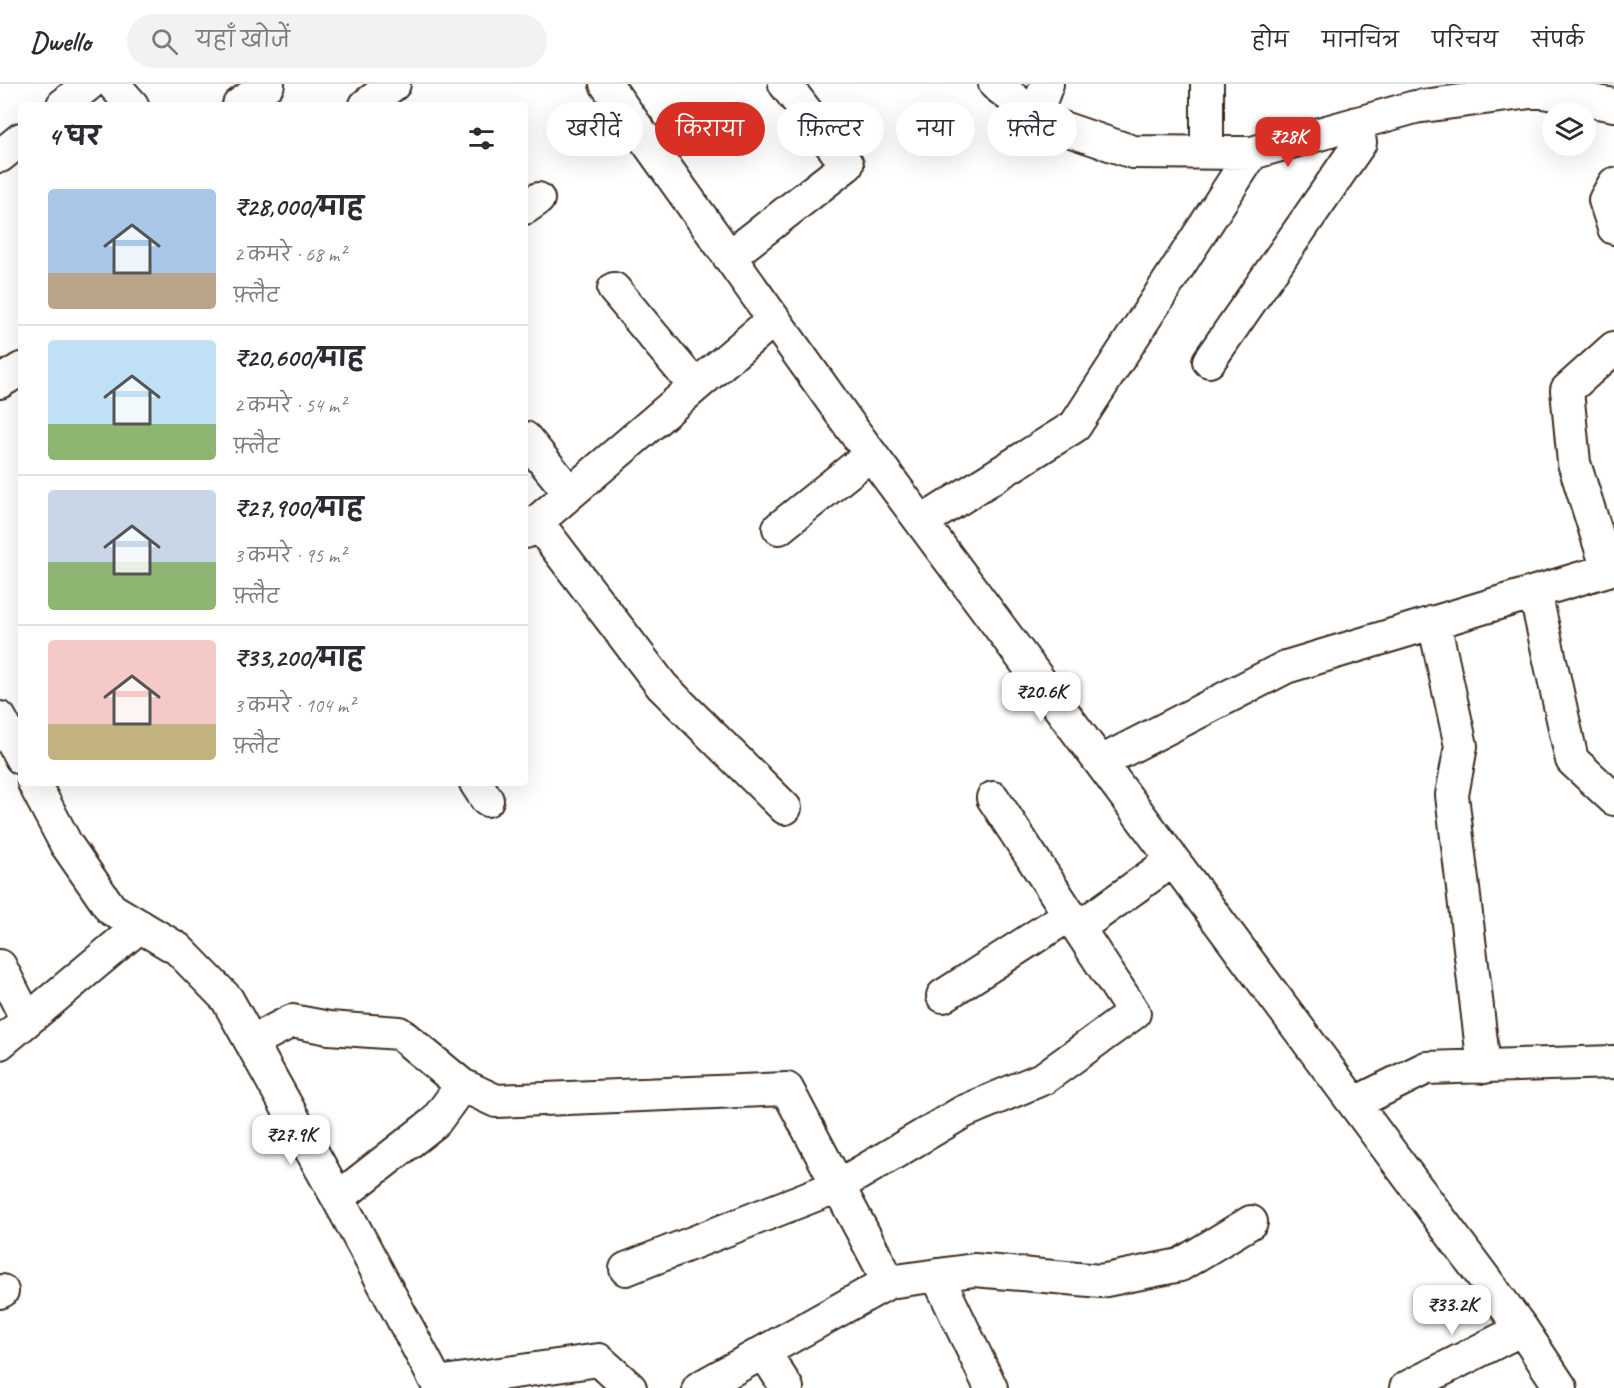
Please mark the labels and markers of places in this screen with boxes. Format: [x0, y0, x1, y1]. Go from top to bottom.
pin: ₹28K [1252, 117, 1324, 168]
pin: ₹20.6K [992, 672, 1090, 723]
pin: ₹27.9K [242, 1115, 340, 1166]
pin: ₹33.2K [1403, 1285, 1501, 1336]

